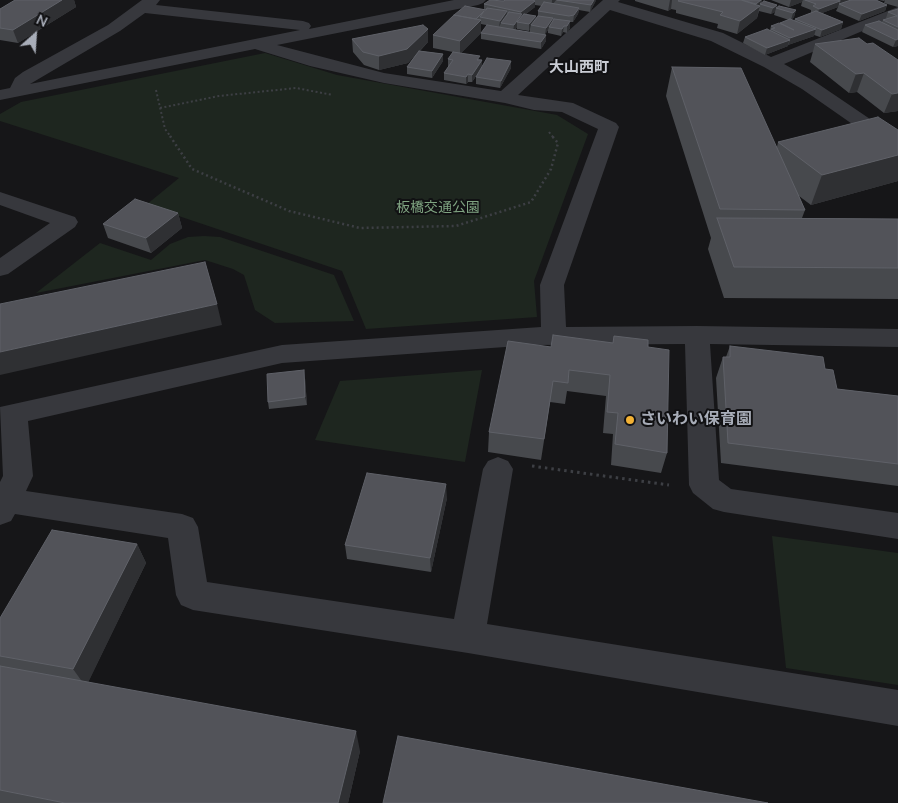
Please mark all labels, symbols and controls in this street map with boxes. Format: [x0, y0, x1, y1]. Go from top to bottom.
north arrow [10, 10, 60, 60]
text: N [33, 10, 51, 32]
district label: 大山西町 [549, 59, 609, 77]
park label: 板橋交通公園 [396, 201, 480, 217]
place label: さいわい保育園 [640, 410, 752, 430]
marker: さいわい保育園 [624, 414, 636, 426]

